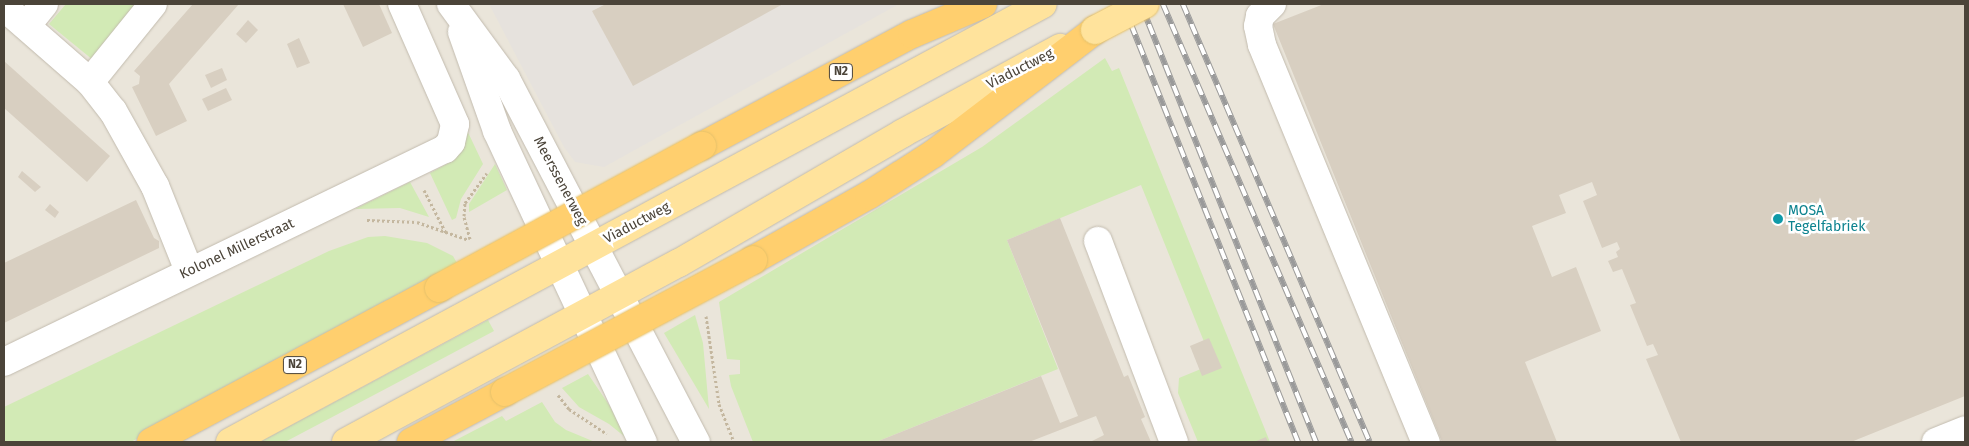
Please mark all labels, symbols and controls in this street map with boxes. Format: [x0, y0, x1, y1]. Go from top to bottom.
street label: Viaductweg [984, 45, 1056, 93]
road number: N2 [828, 62, 854, 82]
street label: Meerssenerweg [530, 134, 590, 228]
street label: Viaductweg [601, 199, 673, 247]
place label: MOSA Tegelfabriek [1788, 203, 1865, 236]
marker: MOSA Tegelfabriek [1772, 213, 1784, 225]
street label: Kolonel Millerstraat [177, 215, 297, 283]
road number: N2 [282, 356, 308, 374]

